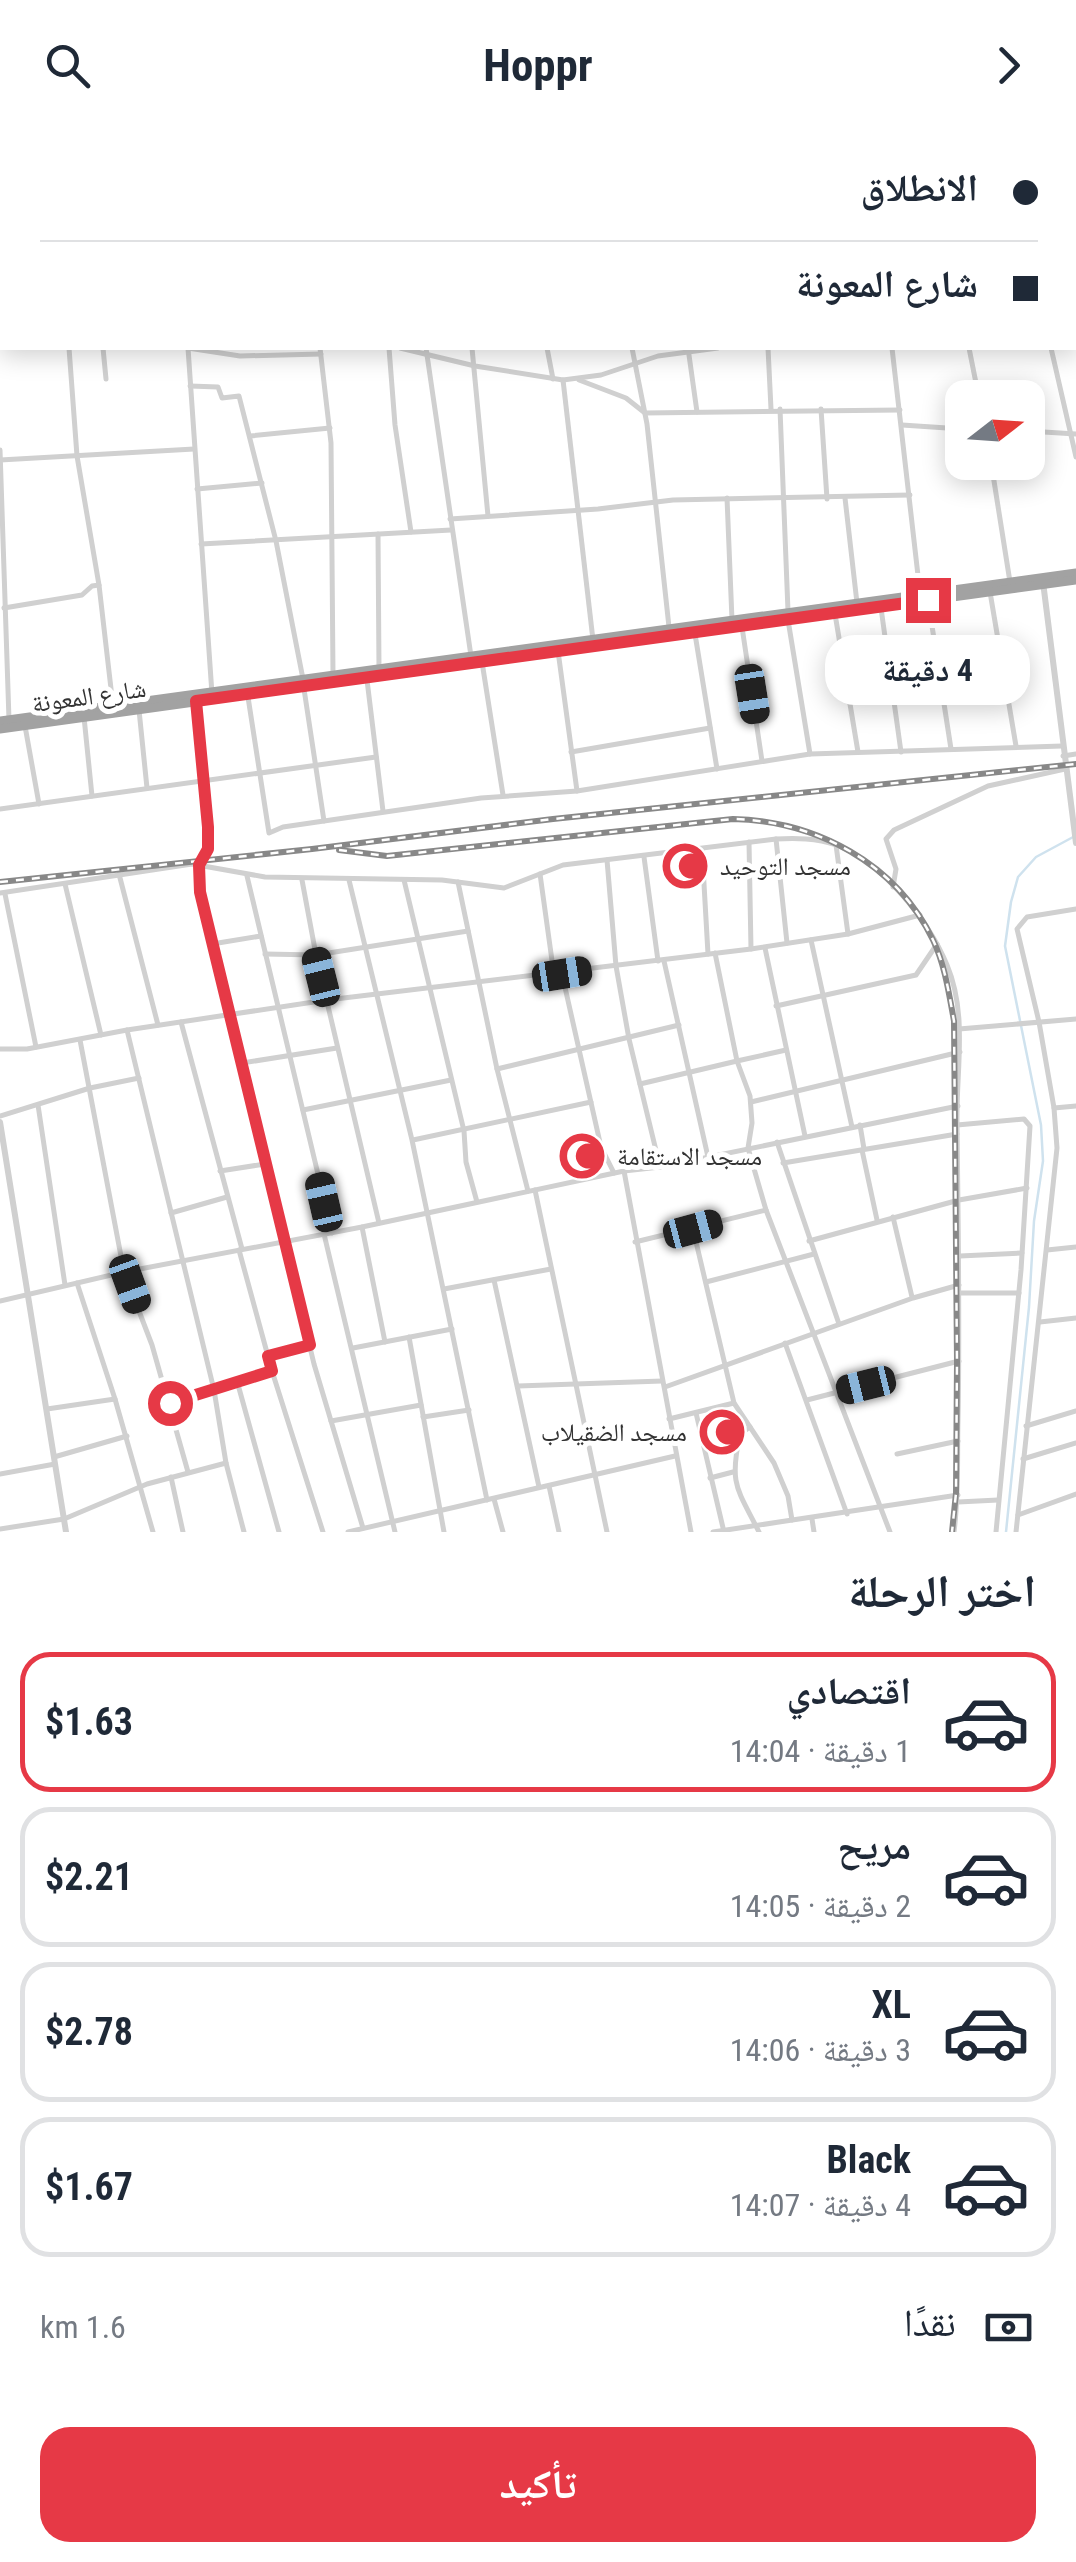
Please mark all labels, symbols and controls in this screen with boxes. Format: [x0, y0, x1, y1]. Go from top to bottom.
icon: search [40, 38, 95, 93]
icon: forward [981, 38, 1036, 93]
text: Hoppr [483, 39, 593, 92]
text: الانطلاق [860, 166, 978, 210]
text: شارع المعونة [796, 262, 978, 306]
north arrow [945, 380, 1045, 480]
map controls [945, 380, 1045, 480]
route end [906, 578, 951, 623]
callout: 4 دقيقة [826, 635, 1030, 705]
text: 4 دقيقة [882, 651, 973, 689]
car [732, 662, 772, 726]
street label: شارع المعونة [30, 674, 148, 719]
mosque icon: مسجد التوحيد [659, 840, 711, 892]
place label: مسجد التوحيد [720, 852, 851, 881]
car [299, 944, 343, 1010]
car [530, 954, 594, 994]
mosque icon: مسجد الاستقامة [556, 1130, 608, 1182]
place label: مسجد الاستقامة [617, 1142, 762, 1171]
car [303, 1169, 345, 1235]
car [660, 1207, 726, 1251]
car [106, 1251, 154, 1317]
car [833, 1363, 899, 1407]
route start [148, 1381, 193, 1426]
mosque icon: مسجد الضقيلاب [696, 1406, 748, 1458]
place label: مسجد الضقيلاب [541, 1418, 687, 1447]
text: اختر الرحلة [848, 1565, 1036, 1618]
text: اقتصادي [787, 1669, 911, 1713]
icon: car [941, 1677, 1031, 1767]
text: $1.63 [45, 1700, 133, 1744]
text: 1 دقيقة · 14:04 [730, 1732, 911, 1770]
text: مريح [837, 1824, 911, 1868]
icon: car [941, 1832, 1031, 1922]
text: $2.21 [45, 1855, 133, 1899]
text: 2 دقيقة · 14:05 [730, 1887, 911, 1925]
text: XL [872, 1983, 911, 2027]
icon: car [941, 1987, 1031, 2077]
text: $2.78 [45, 2010, 133, 2054]
text: 3 دقيقة · 14:06 [730, 2031, 911, 2069]
text: Black [827, 2138, 911, 2182]
icon: car [941, 2142, 1031, 2232]
text: $1.67 [45, 2165, 133, 2209]
text: 4 دقيقة · 14:07 [730, 2186, 911, 2224]
icon: cash [981, 2300, 1036, 2355]
text: نقدًا [904, 2301, 956, 2345]
text: 1.6 km [40, 2308, 126, 2346]
button: تأكيد [40, 2427, 1036, 2542]

